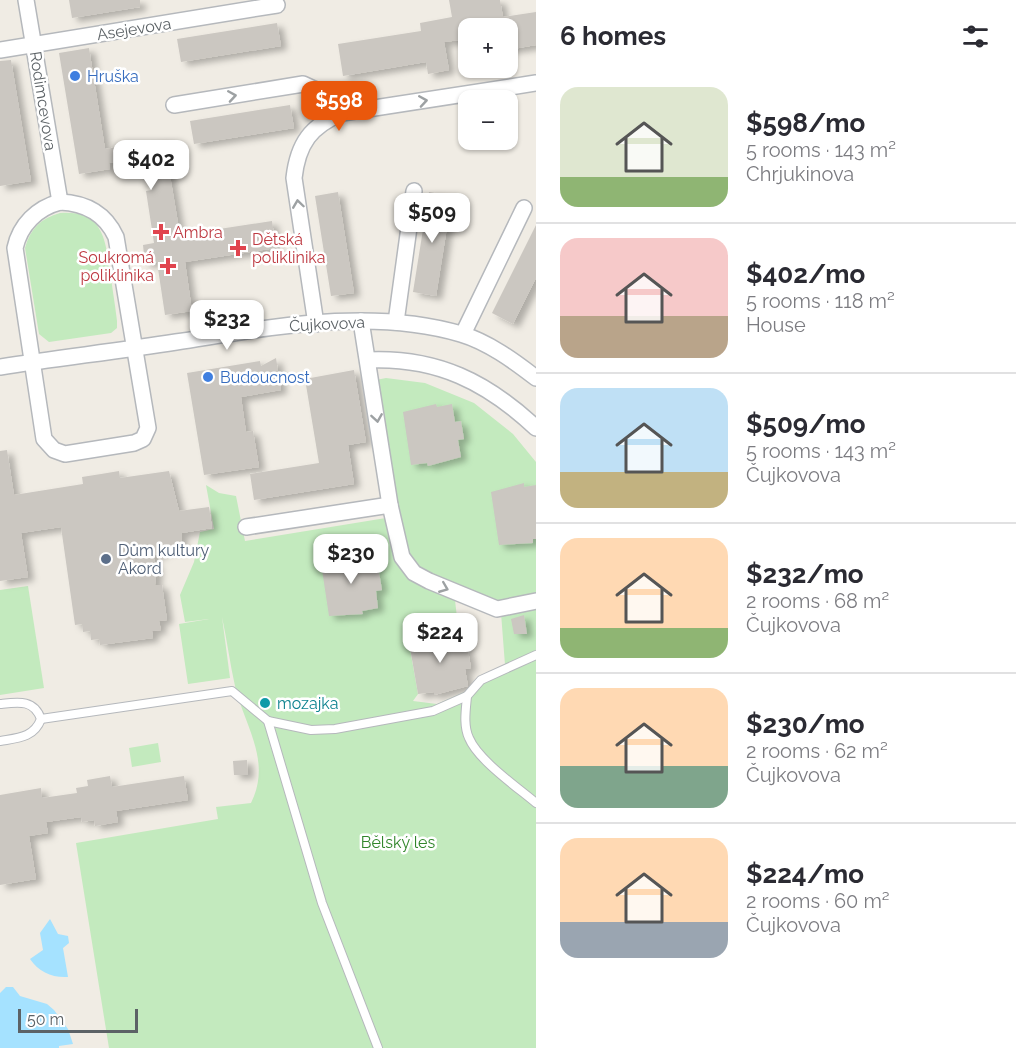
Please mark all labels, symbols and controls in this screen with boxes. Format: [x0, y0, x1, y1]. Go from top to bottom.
street label: Asejevova [95, 14, 173, 44]
map controls [458, 18, 518, 150]
button: + [458, 18, 518, 78]
icon: filters [959, 20, 992, 53]
text: 6 homes [560, 21, 666, 51]
street label: Rodimcevova [26, 50, 60, 152]
place label: Hruška [87, 67, 139, 86]
marker: Hruška [68, 69, 82, 83]
pin: $598 [303, 81, 375, 132]
text: $598 [315, 88, 363, 112]
one-way arrow [227, 90, 237, 102]
button: − [458, 90, 518, 150]
one-way arrow [419, 95, 428, 107]
text: $598/mo [746, 108, 865, 138]
icon: home [608, 111, 680, 183]
text: 5 rooms · 143 m² [746, 138, 896, 162]
pin: $402 [115, 140, 187, 191]
text: $402 [127, 147, 175, 171]
text: Chrjukinova [746, 162, 854, 186]
pin: $509 [396, 193, 468, 244]
one-way arrow [292, 199, 305, 209]
text: $509 [408, 200, 456, 224]
place label: Ambra [173, 223, 223, 242]
marker: Ambra [154, 225, 168, 239]
place label: Dětská poliklinika [252, 230, 326, 267]
marker: Dětská poliklinika [229, 239, 247, 257]
place label: Soukromá poliklinika [78, 248, 154, 285]
marker: Soukromá poliklinika [159, 257, 177, 275]
text: $402/mo [746, 259, 865, 289]
icon: home [608, 262, 680, 334]
text: 5 rooms · 118 m² [746, 289, 895, 313]
pin: $232 [191, 300, 263, 351]
text: $232 [204, 307, 250, 331]
street label: Čujkovova [289, 312, 365, 335]
text: House [746, 313, 806, 337]
place label: Budoucnost [220, 368, 310, 387]
marker: Budoucnost [201, 370, 215, 384]
text: $509/mo [746, 409, 865, 439]
icon: home [608, 412, 680, 484]
one-way arrow [370, 414, 382, 423]
text: 5 rooms · 143 m² [746, 439, 896, 463]
text: Čujkovova [746, 463, 841, 487]
pin: $230 [315, 534, 387, 585]
place label: Dům kultury Akord [118, 541, 210, 578]
text: $230 [327, 541, 375, 565]
marker: Dům kultury Akord [99, 552, 113, 566]
text: $232/mo [746, 559, 864, 589]
icon: home [608, 562, 680, 634]
one-way arrow [439, 580, 449, 593]
text: 2 rooms · 68 m² [746, 589, 889, 613]
pin: $224 [404, 613, 476, 664]
text: Čujkovova [746, 613, 841, 637]
text: $224 [417, 620, 463, 644]
place label: mozajka [277, 694, 338, 713]
marker: mozajka [258, 696, 272, 710]
text: $230/mo [746, 709, 865, 739]
icon: home [608, 712, 680, 784]
text: 2 rooms · 62 m² [746, 739, 888, 763]
text: Čujkovova [746, 763, 841, 787]
park label: Bělský les [361, 833, 435, 852]
text: $224/mo [746, 859, 864, 889]
icon: home [608, 862, 680, 934]
text: 2 rooms · 60 m² [746, 889, 890, 913]
text: Čujkovova [746, 913, 841, 937]
scale bar [18, 1006, 138, 1034]
text: 50 m [27, 1010, 64, 1029]

